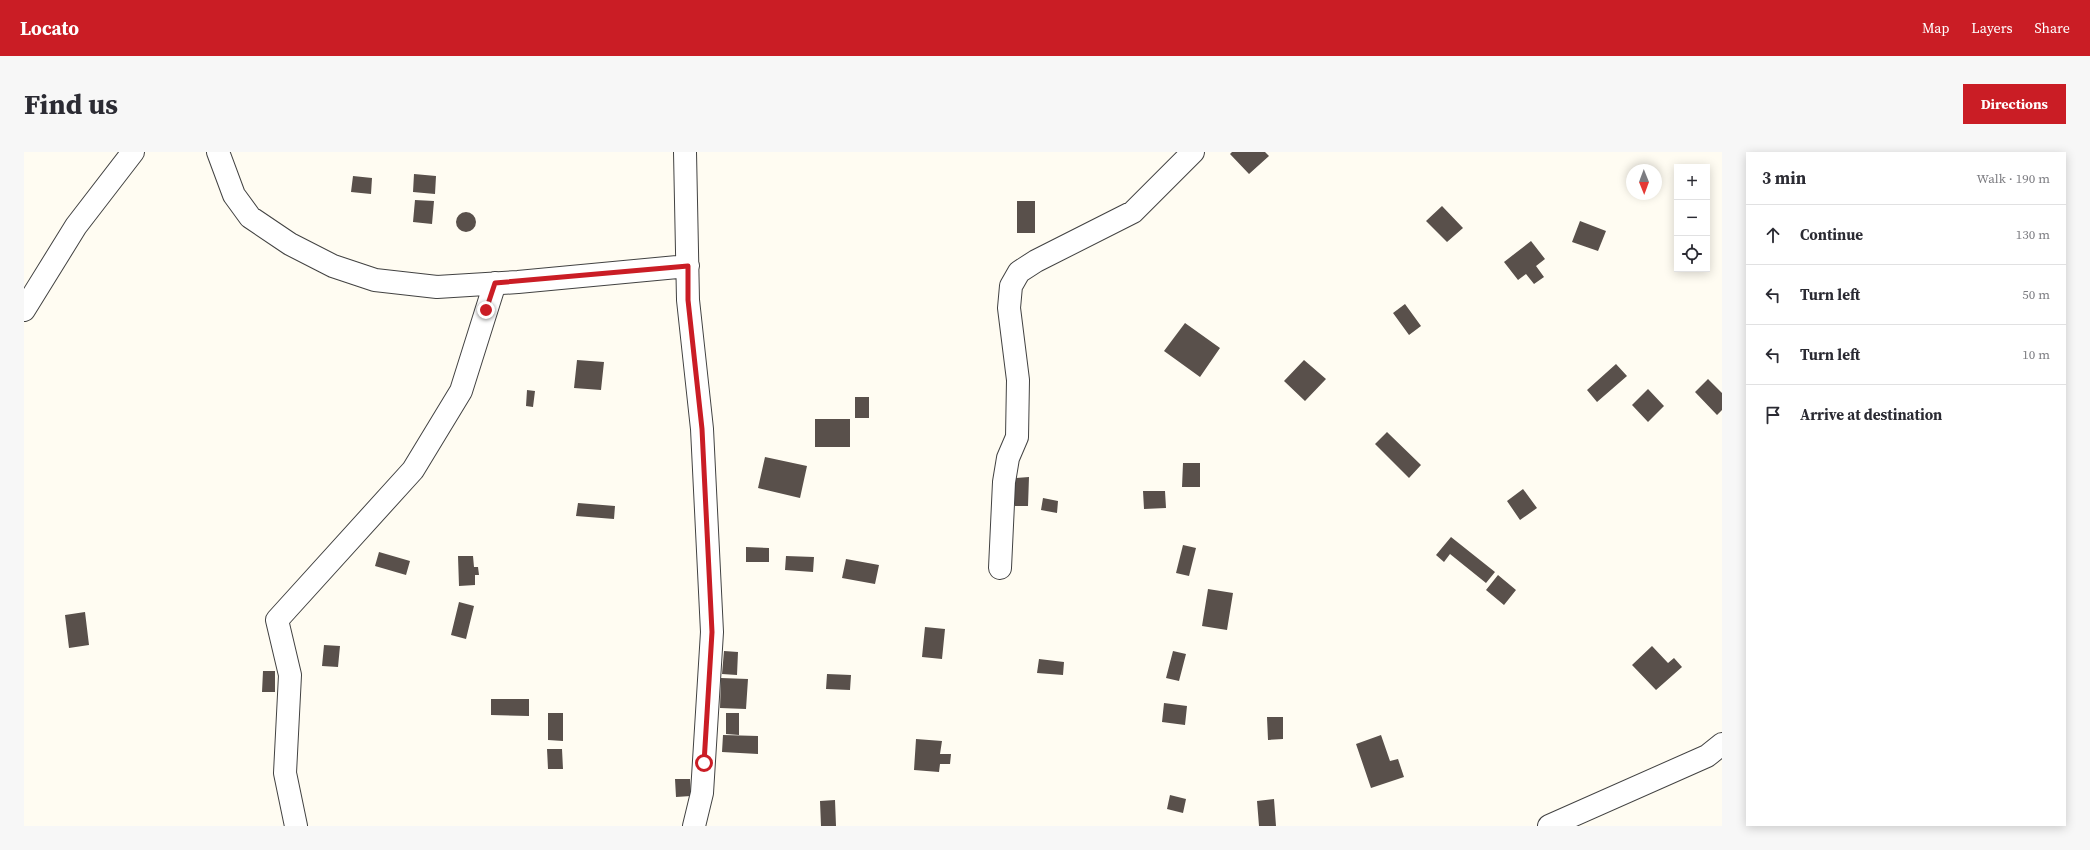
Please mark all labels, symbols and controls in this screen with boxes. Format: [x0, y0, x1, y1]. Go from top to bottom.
text: Locato [20, 15, 79, 41]
text: Map [1922, 18, 1949, 38]
text: Layers [1971, 18, 2013, 38]
text: Share [2035, 18, 2070, 38]
button: Directions [1963, 84, 2066, 124]
text: Find us [24, 85, 118, 123]
north arrow [1626, 164, 1662, 200]
map controls [1674, 164, 1710, 272]
button: + [1674, 164, 1710, 200]
text: 3 min [1762, 166, 1806, 190]
text: Walk · 190 m [1977, 170, 2050, 187]
button: − [1674, 200, 1710, 236]
icon: ahead [1762, 224, 1784, 246]
text: Continue [1800, 224, 1863, 245]
text: 130 m [2016, 226, 2050, 243]
button: locate [1674, 236, 1710, 272]
icon: left [1762, 284, 1784, 306]
text: Turn left [1800, 284, 1860, 305]
text: 50 m [2022, 286, 2050, 303]
route end [477, 301, 495, 319]
icon: left [1762, 344, 1784, 366]
text: Turn left [1800, 344, 1860, 365]
text: 10 m [2022, 346, 2050, 363]
icon: arrive [1762, 404, 1784, 426]
text: Arrive at destination [1800, 404, 1942, 425]
route start [695, 754, 713, 772]

